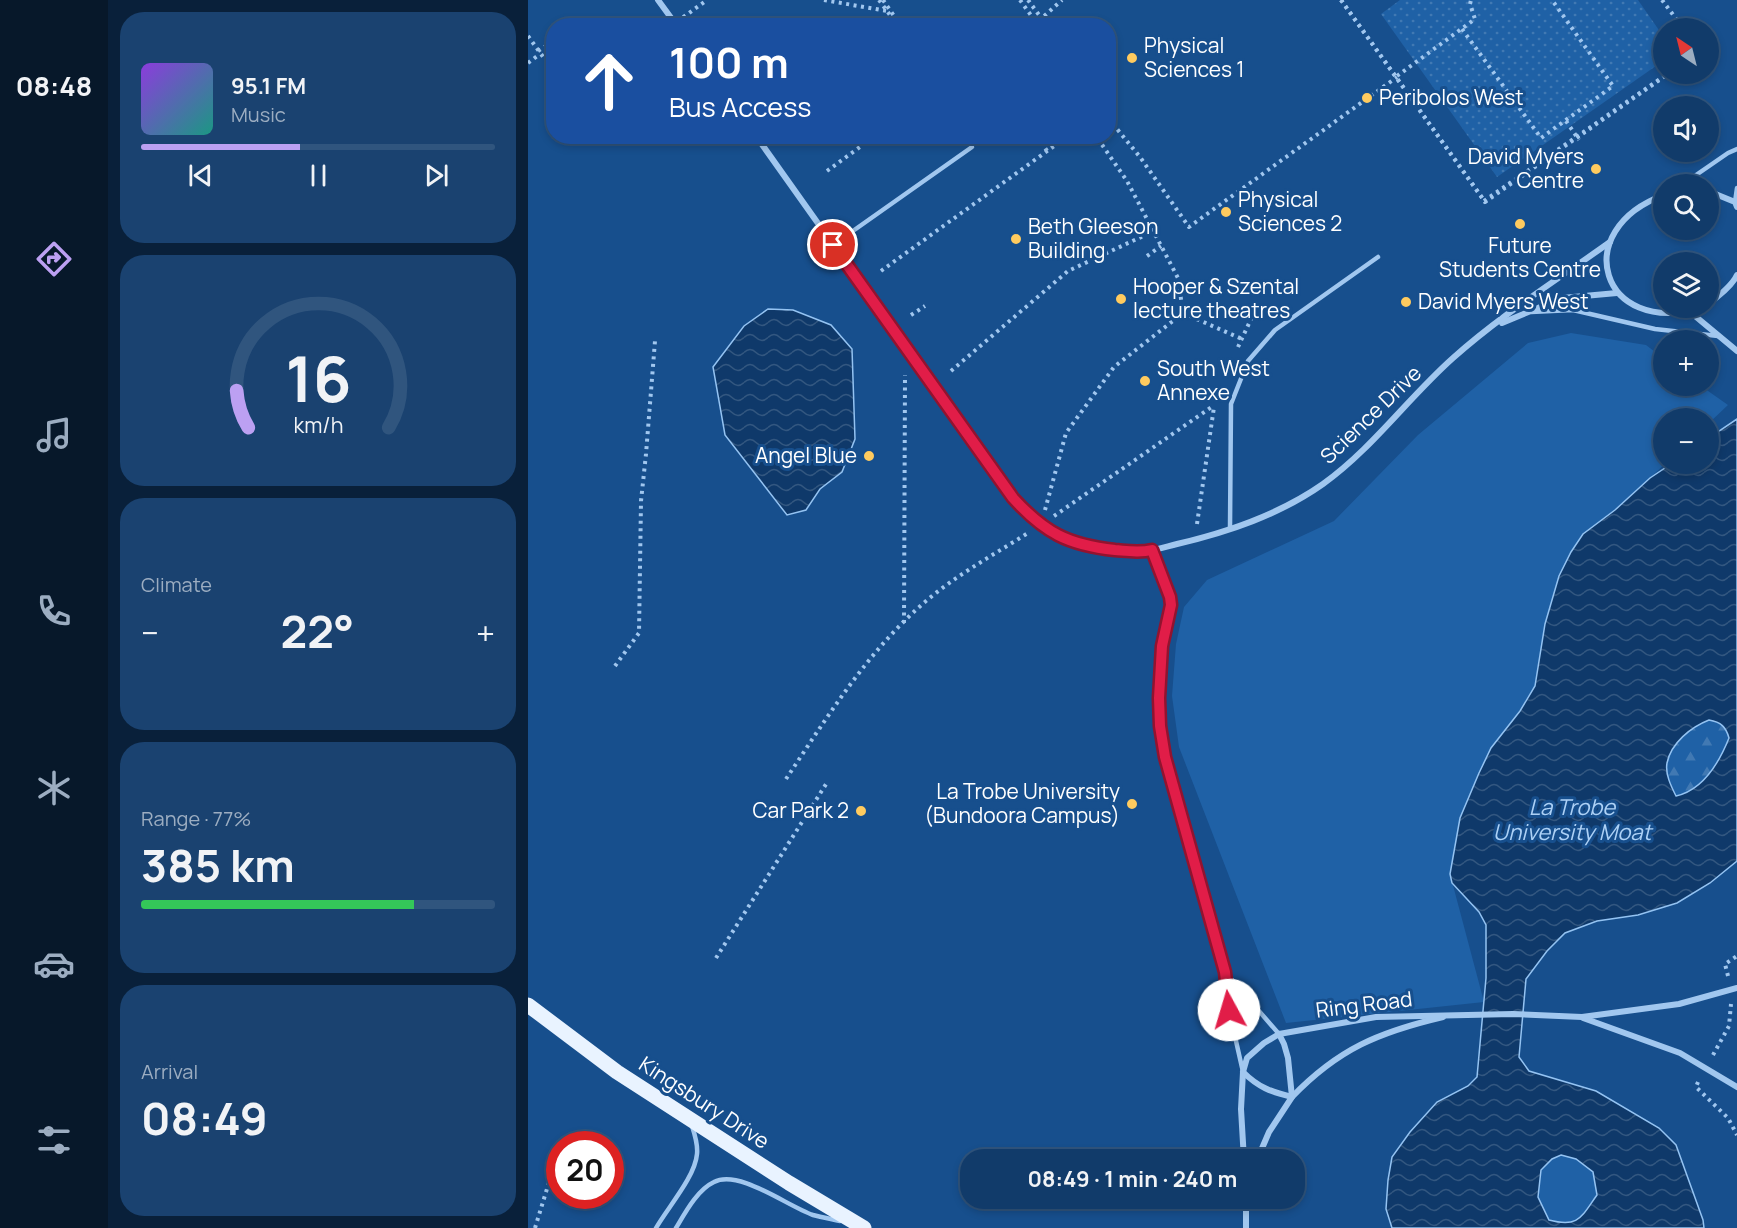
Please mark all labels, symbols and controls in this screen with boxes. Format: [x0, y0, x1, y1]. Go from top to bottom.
north arrow [1653, 18, 1719, 84]
map controls [1653, 18, 1719, 474]
place label: Physical Sciences 1 [1144, 31, 1245, 83]
text: 100 m [669, 33, 789, 91]
icon: ahead [570, 42, 648, 120]
marker: Physical Sciences 1 [1125, 51, 1139, 65]
text: 08:48 [16, 67, 92, 104]
text: 95.1 FM [231, 71, 306, 101]
place label: Peribolos West [1379, 83, 1524, 111]
text: Bus Access [669, 88, 811, 125]
marker: Peribolos West [1360, 91, 1374, 105]
button: sound [1653, 96, 1719, 162]
text: Music [231, 101, 286, 128]
place label: David Myers Centre [1468, 142, 1584, 194]
icon: previous [184, 159, 217, 192]
icon: pause [302, 159, 335, 192]
icon: next [420, 159, 453, 192]
marker: David Myers Centre [1589, 162, 1603, 176]
button: search [1653, 174, 1719, 240]
place label: Physical Sciences 2 [1238, 185, 1342, 237]
marker: Physical Sciences 2 [1219, 205, 1233, 219]
place label: Beth Gleeson Building [1028, 212, 1158, 264]
marker: Future Students Centre [1513, 217, 1527, 231]
pin [807, 219, 858, 270]
icon: arrive [816, 228, 849, 261]
place label: Future Students Centre [1439, 231, 1601, 283]
marker: Beth Gleeson Building [1009, 232, 1023, 246]
icon: directions [33, 238, 75, 280]
button: layers [1653, 252, 1719, 318]
place label: Hooper & Szental lecture theatres [1133, 272, 1299, 324]
place label: David Myers West [1418, 287, 1589, 315]
marker: Hooper & Szental lecture theatres [1114, 292, 1128, 306]
marker: David Myers West [1399, 295, 1413, 309]
button: + [1653, 330, 1719, 396]
text: 16 [285, 335, 351, 421]
place label: South West Annexe [1157, 354, 1270, 406]
street label: Science Drive [1314, 359, 1427, 470]
marker: South West Annexe [1138, 374, 1152, 388]
button: − [1653, 408, 1719, 474]
text: km/h [293, 410, 343, 439]
icon: music [33, 414, 75, 456]
place label: Angel Blue [755, 441, 857, 469]
marker: Angel Blue [862, 449, 876, 463]
text: Climate [141, 571, 212, 598]
icon: phone [33, 590, 75, 632]
text: 22° [280, 600, 354, 662]
text: − [141, 610, 159, 655]
text: + [476, 610, 495, 655]
icon: climate [33, 767, 75, 809]
place label: La Trobe University (Bundoora Campus) [924, 777, 1120, 829]
water label: La Trobe University Moat [1493, 792, 1653, 847]
place label: Car Park 2 [753, 796, 849, 824]
marker: La Trobe University (Bundoora Campus) [1125, 797, 1139, 811]
marker: Car Park 2 [854, 804, 868, 818]
text: Range · 77% [141, 805, 251, 832]
text: 385 km [141, 834, 295, 896]
icon: car [33, 943, 75, 985]
position arrow [1197, 978, 1261, 1042]
street label: Ring Road [1314, 984, 1414, 1024]
street label: Kingsbury Drive [634, 1050, 775, 1155]
text: Arrival [141, 1058, 198, 1085]
text: 08:49 [141, 1087, 268, 1149]
icon: filters [33, 1119, 75, 1161]
speed limit sign: 20 [546, 1131, 624, 1209]
text: 08:49 · 1 min · 240 m [1028, 1164, 1237, 1194]

